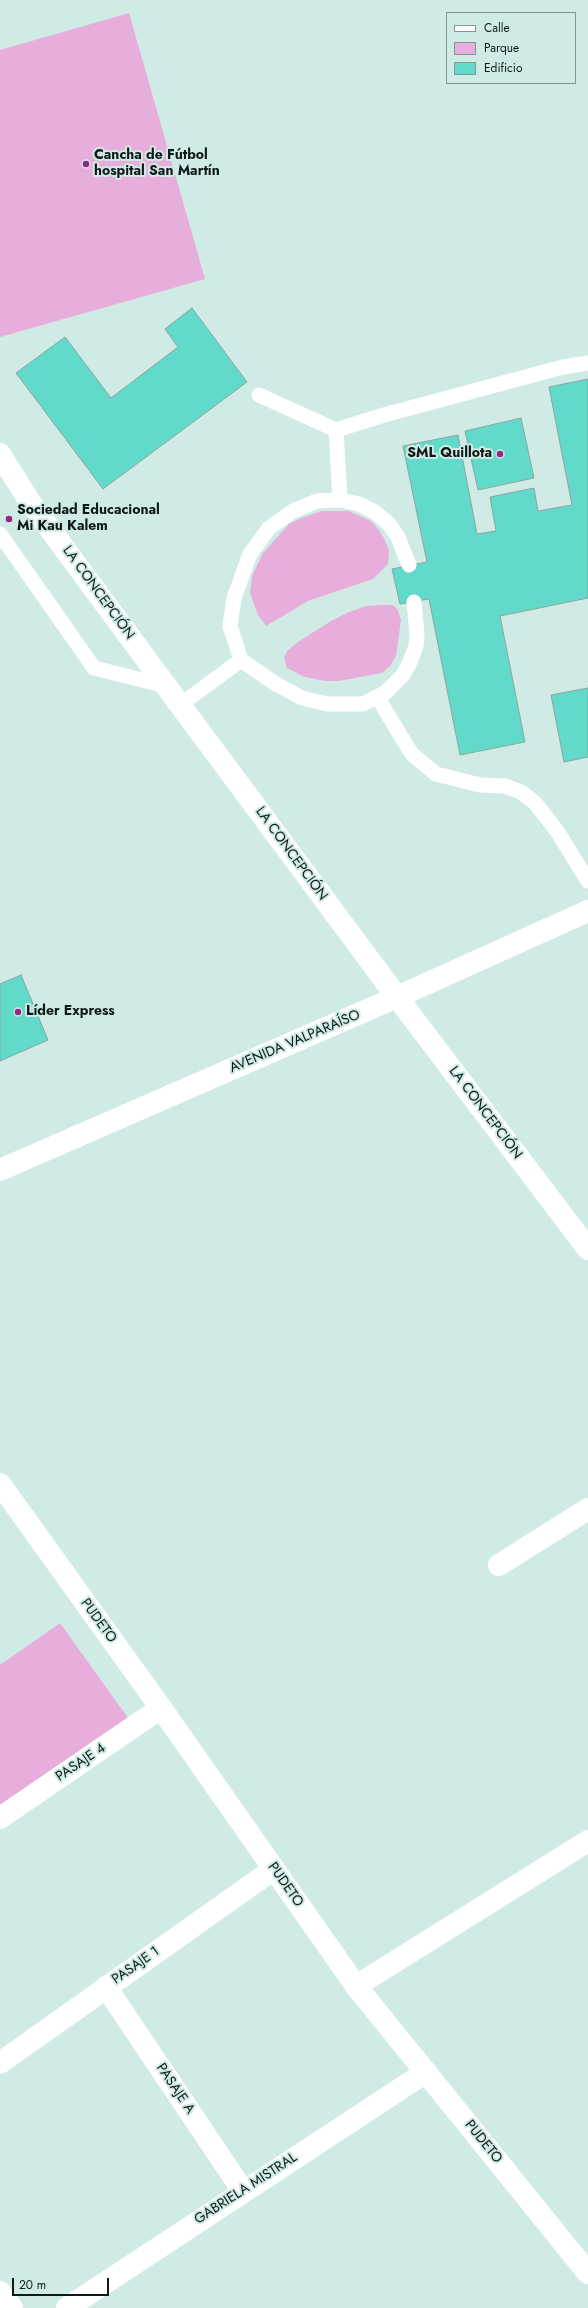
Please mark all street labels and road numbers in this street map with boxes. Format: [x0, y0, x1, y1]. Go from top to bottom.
street label: LA CONCEPCIÓN [58, 543, 138, 643]
street label: LA CONCEPCIÓN [251, 804, 331, 904]
street label: AVENIDA VALPARAÍSO [227, 1007, 363, 1077]
street label: LA CONCEPCIÓN [445, 1063, 525, 1163]
street label: PUDETO [76, 1596, 120, 1646]
street label: PASAJE 4 [53, 1740, 109, 1786]
street label: PUDETO [264, 1859, 306, 1911]
street label: PASAJE 1 [109, 1944, 163, 1988]
street label: PASAJE A [152, 2061, 198, 2117]
street label: PUDETO [461, 2117, 505, 2167]
street label: GABRIELA MISTRAL [192, 2150, 300, 2228]

